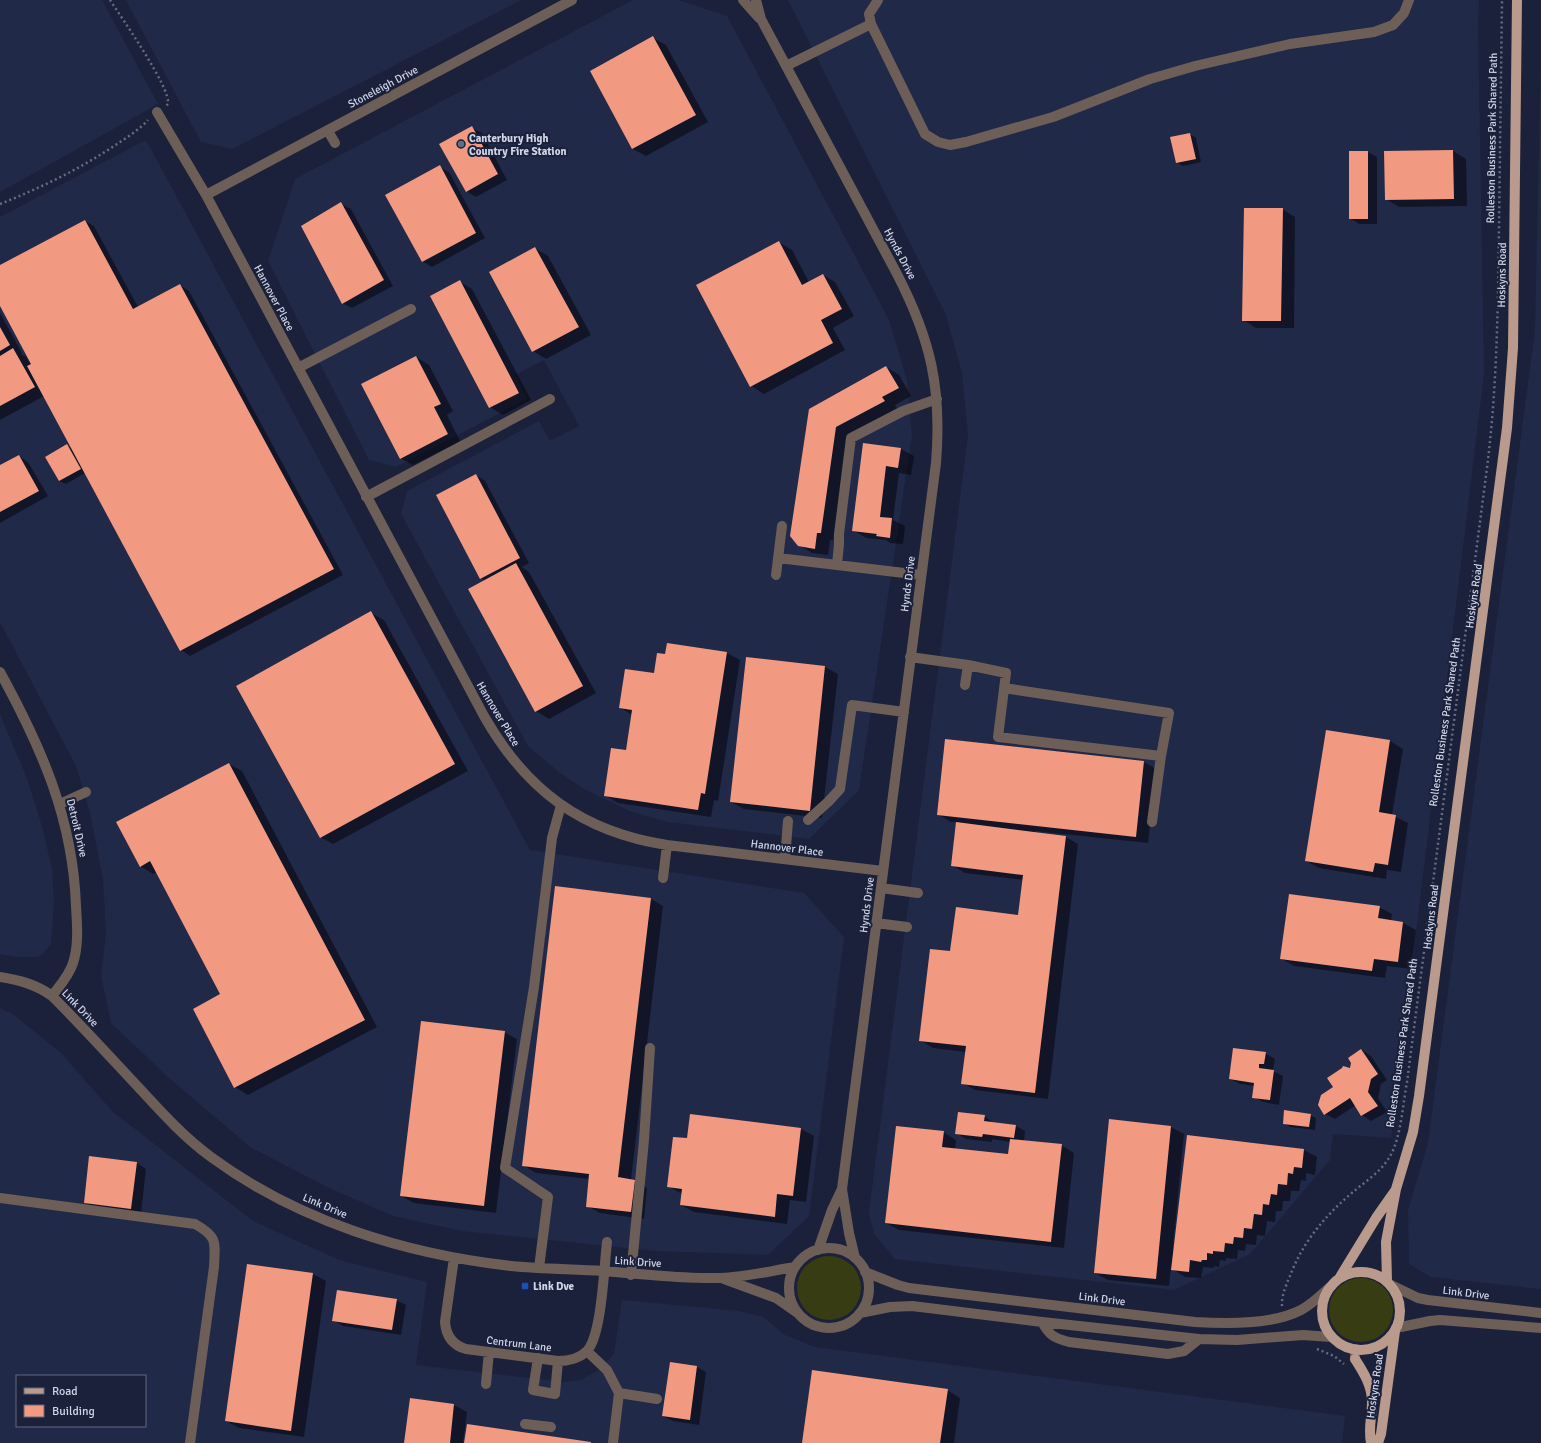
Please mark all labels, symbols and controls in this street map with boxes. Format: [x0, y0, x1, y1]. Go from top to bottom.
street label: Rolleston Business Park Shared Path [1484, 53, 1500, 223]
street label: Stoneleigh Drive [346, 63, 420, 111]
place label: Canterbury High Country Fire Station [469, 132, 566, 158]
marker: Canterbury High Country Fire Station [456, 139, 466, 149]
street label: Hynds Drive [881, 226, 919, 282]
street label: Hoskyns Road [1495, 242, 1509, 308]
street label: Hannover Place [251, 263, 297, 333]
street label: Hynds Drive [898, 555, 918, 613]
street label: Hoskyns Road [1463, 563, 1485, 629]
street label: Rolleston Business Park Shared Path [1427, 637, 1463, 807]
street label: Hannover Place [474, 679, 522, 749]
street label: Detroit Drive [64, 797, 90, 859]
street label: Hannover Place [750, 837, 824, 859]
street label: Hynds Drive [857, 876, 877, 934]
street label: Hoskyns Road [1421, 884, 1441, 950]
street label: Rolleston Business Park Shared Path [1384, 958, 1420, 1128]
street label: Link Drive [59, 987, 101, 1029]
street label: Link Drive [301, 1191, 349, 1221]
street label: Link Drive [614, 1254, 662, 1270]
place label: Link Dve [533, 1280, 575, 1293]
marker: Link Dve [520, 1281, 530, 1291]
street label: Link Drive [1442, 1284, 1490, 1302]
street label: Link Drive [1078, 1290, 1126, 1308]
street label: Centrum Lane [486, 1334, 552, 1354]
street label: Hoskyns Road [1364, 1353, 1386, 1419]
legend [16, 1375, 146, 1427]
text: Road [52, 1384, 78, 1399]
text: Building [52, 1404, 95, 1419]

